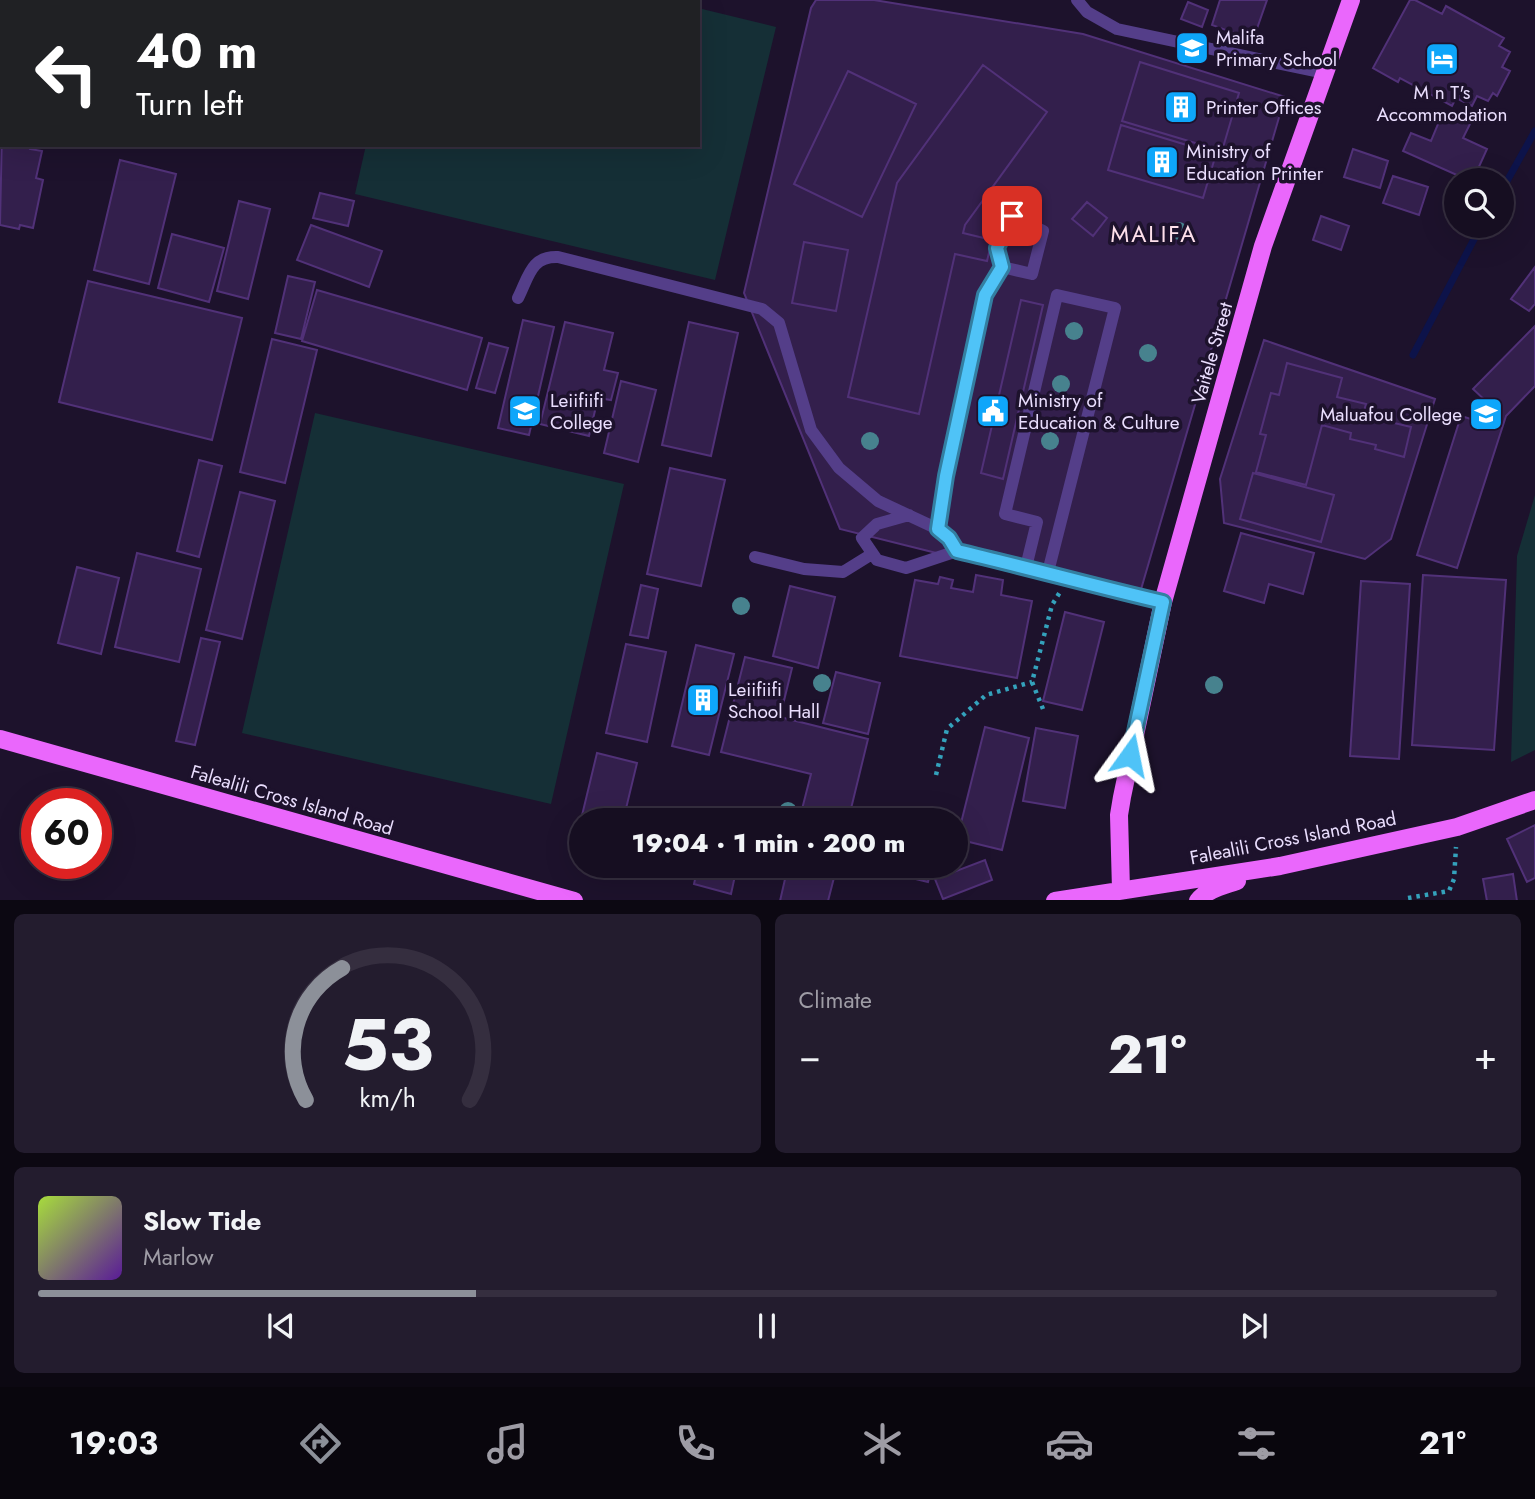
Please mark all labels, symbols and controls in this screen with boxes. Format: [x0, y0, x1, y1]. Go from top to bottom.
text: 40 m [136, 16, 258, 86]
place label: Malifa Primary School [1216, 24, 1337, 73]
icon: left [21, 28, 112, 119]
school or university icon: Malifa Primary School [1173, 29, 1211, 67]
hotel icon: M n T's Accommodation [1423, 40, 1461, 78]
place label: M n T's Accommodation [1377, 79, 1507, 128]
text: Turn left [136, 81, 243, 127]
building icon: Printer Offices [1162, 88, 1200, 126]
place label: Printer Offices [1206, 94, 1322, 121]
place label: Ministry of Education Printer [1186, 138, 1324, 187]
building icon: Ministry of Education Printer [1143, 143, 1181, 181]
map controls [1444, 168, 1514, 238]
button: search [1444, 168, 1514, 238]
pin [982, 186, 1042, 246]
icon: arrive [993, 197, 1031, 235]
district label: MALIFA [1111, 217, 1197, 251]
street label: Vaitele Street [1185, 299, 1239, 407]
place label: Leiifiifi College [550, 387, 613, 436]
place label: Ministry of Education & Culture [1018, 387, 1180, 436]
school or university icon: Leiifiifi College [506, 392, 544, 430]
public building icon: Ministry of Education & Culture [974, 392, 1012, 430]
school or university icon: Maluafou College [1467, 395, 1505, 433]
place label: Maluafou College [1320, 401, 1462, 428]
place label: Leiifiifi School Hall [728, 676, 820, 725]
building icon: Leiifiifi School Hall [684, 681, 722, 719]
position arrow [1093, 718, 1167, 792]
street label: Falealili Cross Island Road [188, 758, 396, 842]
speed limit sign: 60 [21, 788, 112, 879]
street label: Falealili Cross Island Road [1188, 805, 1398, 871]
text: 19:04 · 1 min · 200 m [632, 824, 905, 862]
text: Climate [799, 983, 872, 1017]
text: 53 [341, 992, 433, 1097]
text: 21° [1108, 1017, 1187, 1093]
text: − [799, 1028, 821, 1083]
text: + [1474, 1028, 1497, 1083]
text: km/h [359, 1079, 416, 1115]
text: Slow Tide [143, 1202, 262, 1240]
text: Marlow [143, 1240, 214, 1274]
icon: previous [262, 1307, 300, 1345]
icon: pause [748, 1307, 786, 1345]
icon: next [1235, 1307, 1273, 1345]
icon: directions [296, 1419, 345, 1468]
icon: music [483, 1419, 532, 1468]
icon: phone [671, 1419, 720, 1468]
icon: climate [858, 1419, 907, 1468]
icon: car [1045, 1419, 1094, 1468]
icon: filters [1232, 1419, 1281, 1468]
text: 19:03 [69, 1420, 158, 1466]
text: 21° [1419, 1420, 1466, 1466]

